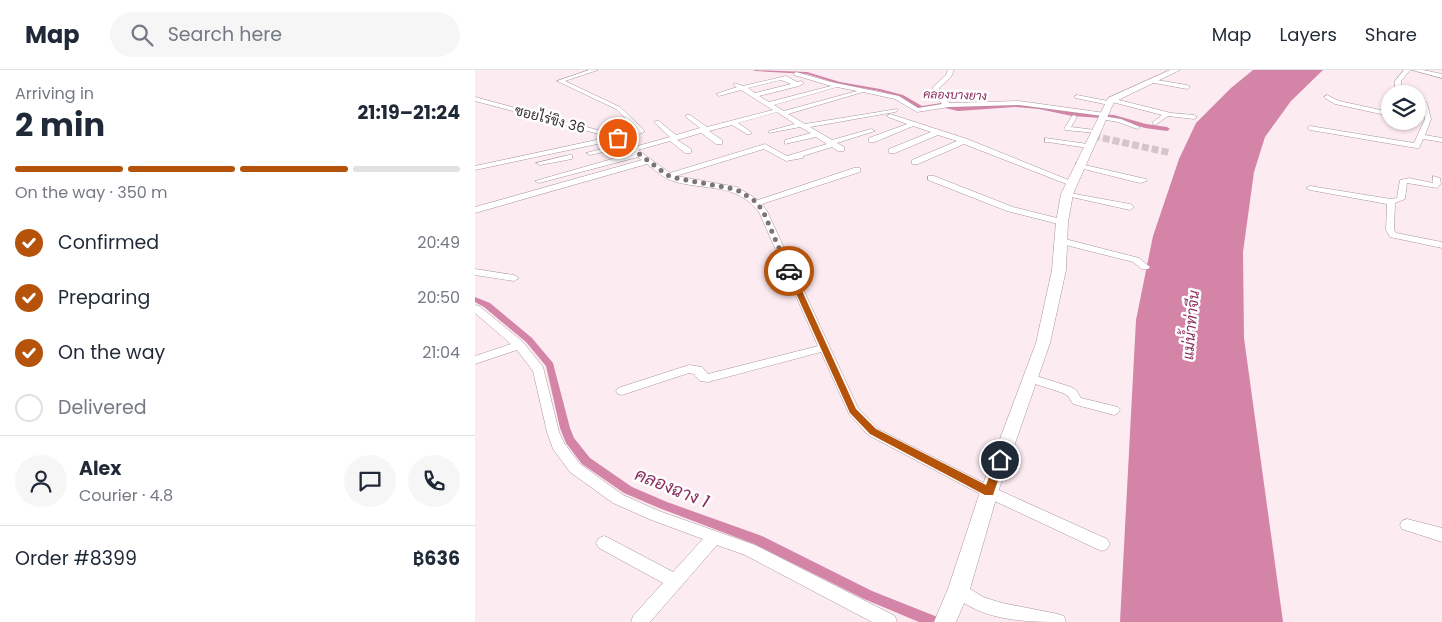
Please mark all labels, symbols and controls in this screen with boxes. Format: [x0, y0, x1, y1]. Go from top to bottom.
search box [110, 12, 460, 57]
text: Map [25, 18, 80, 51]
icon: search [128, 21, 156, 49]
text: Search here [168, 21, 282, 48]
text: Map [1212, 22, 1252, 47]
text: Layers [1280, 22, 1337, 47]
text: Share [1365, 22, 1417, 47]
text: Arriving in [15, 82, 94, 105]
water label: คลองบางยาง [923, 85, 988, 104]
map controls [1381, 85, 1426, 130]
button: layers [1381, 85, 1426, 130]
text: 21:19–21:24 [357, 99, 460, 126]
street label: ซอยไร่ขิง 36 [512, 100, 588, 138]
text: 2 min [15, 102, 105, 147]
pin [597, 117, 639, 159]
icon: bag [604, 124, 632, 152]
text: On the way · 350 m [15, 181, 168, 204]
icon: check [15, 229, 43, 257]
text: Confirmed [58, 229, 159, 256]
text: 20:49 [417, 231, 460, 254]
courier [764, 246, 814, 296]
icon: car [775, 257, 803, 285]
icon: check [15, 284, 43, 312]
text: Preparing [58, 284, 150, 311]
text: 20:50 [417, 286, 460, 309]
water label: แม่น้ำท่าจีน [1175, 289, 1204, 361]
icon: check [15, 339, 43, 367]
text: On the way [58, 339, 165, 366]
text: 21:04 [422, 341, 460, 364]
text: Delivered [58, 394, 147, 421]
pin [979, 439, 1021, 481]
icon: home [986, 446, 1014, 474]
button: person [15, 455, 67, 507]
text: Alex [79, 455, 121, 482]
button: chat [344, 455, 396, 507]
button: phone [408, 455, 460, 507]
water label: คลองฉาง 1 [631, 461, 713, 514]
text: Courier · 4.8 [79, 484, 173, 507]
text: Order #8399 [15, 545, 137, 572]
text: ฿636 [413, 545, 460, 572]

